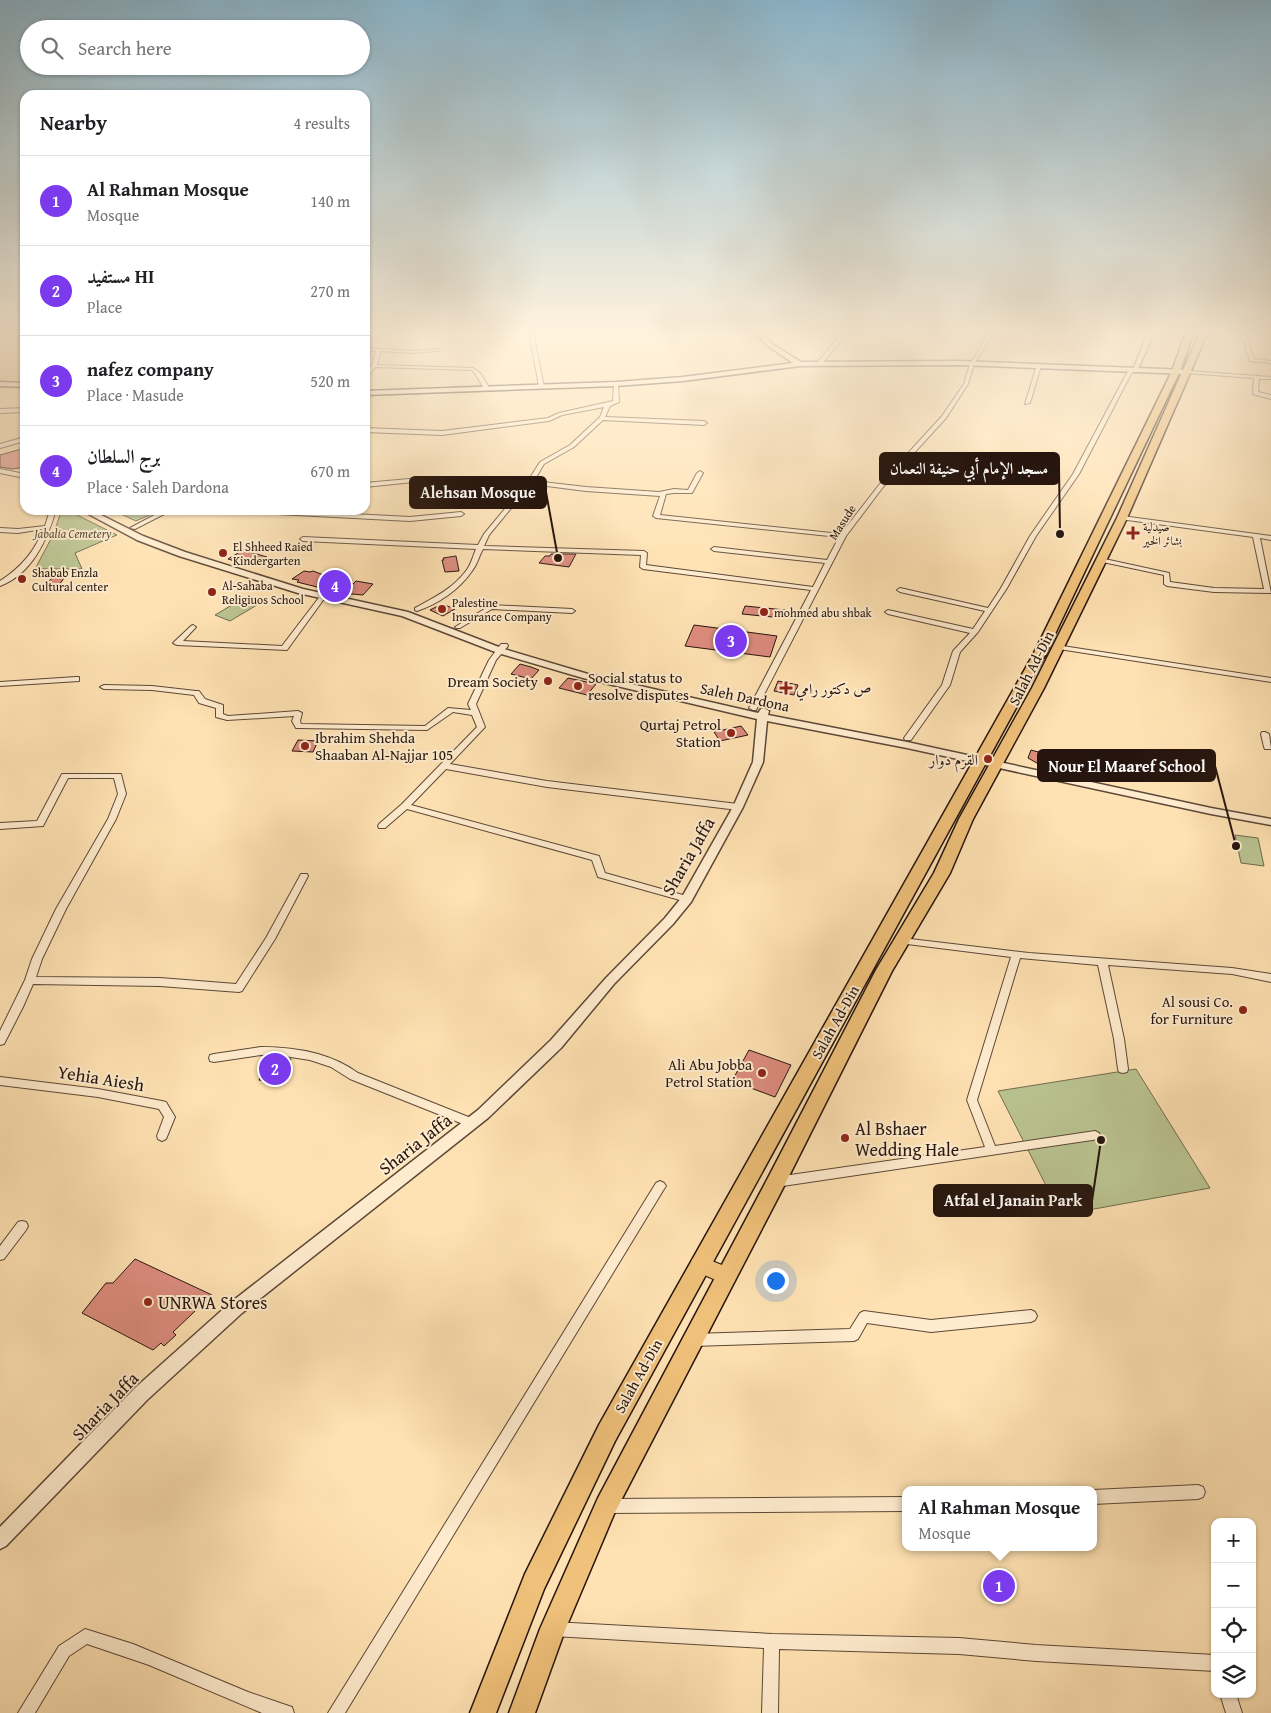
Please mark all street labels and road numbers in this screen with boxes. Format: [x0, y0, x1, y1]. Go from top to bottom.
street label: Masude [824, 501, 860, 543]
street label: Salah Ad-Din [1003, 626, 1059, 709]
street label: Saleh Dardona [698, 677, 792, 717]
street label: Sharia Jaffa [655, 811, 722, 900]
street label: Salah Ad-Din [806, 981, 864, 1063]
street label: Yehia Aiesh [56, 1058, 146, 1098]
street label: Sharia Jaffa [373, 1106, 458, 1181]
street label: Salah Ad-Din [609, 1335, 667, 1417]
street label: Sharia Jaffa [65, 1365, 145, 1447]

